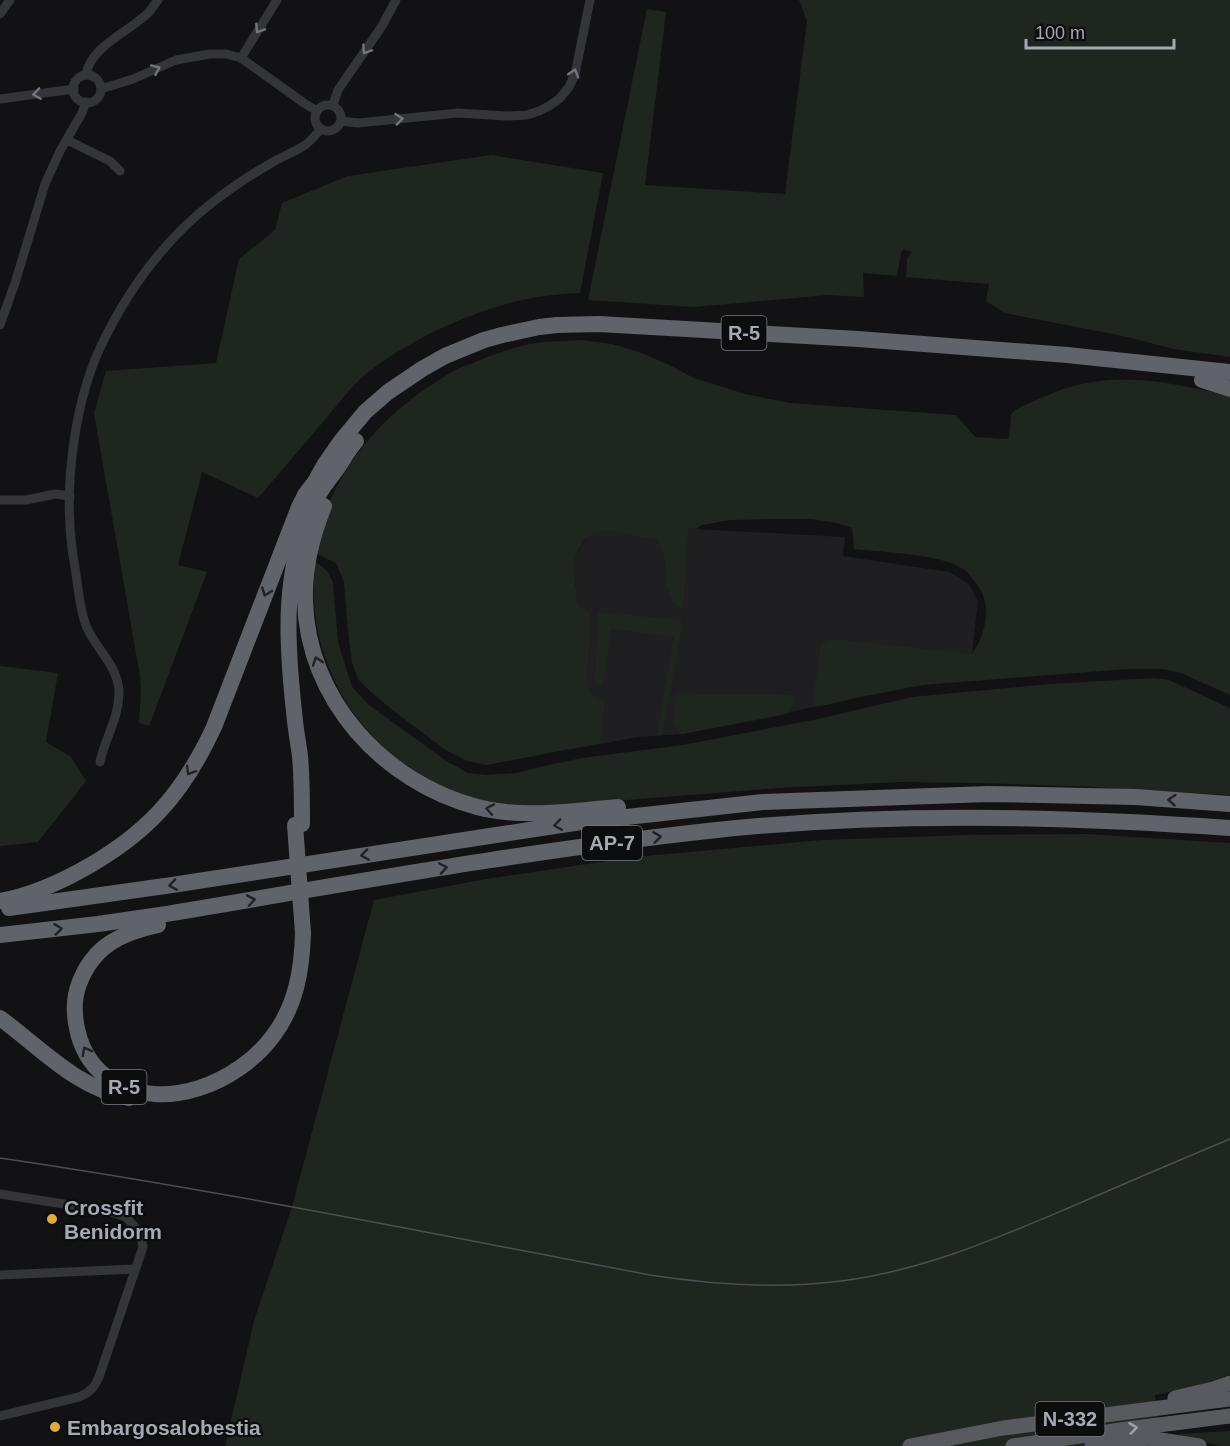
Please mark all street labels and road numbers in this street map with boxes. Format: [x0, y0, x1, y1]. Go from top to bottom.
road number: R-5 [722, 316, 766, 350]
road number: AP-7 [582, 826, 642, 860]
road number: R-5 [102, 1070, 146, 1104]
road number: N-332 [1036, 1402, 1104, 1436]

